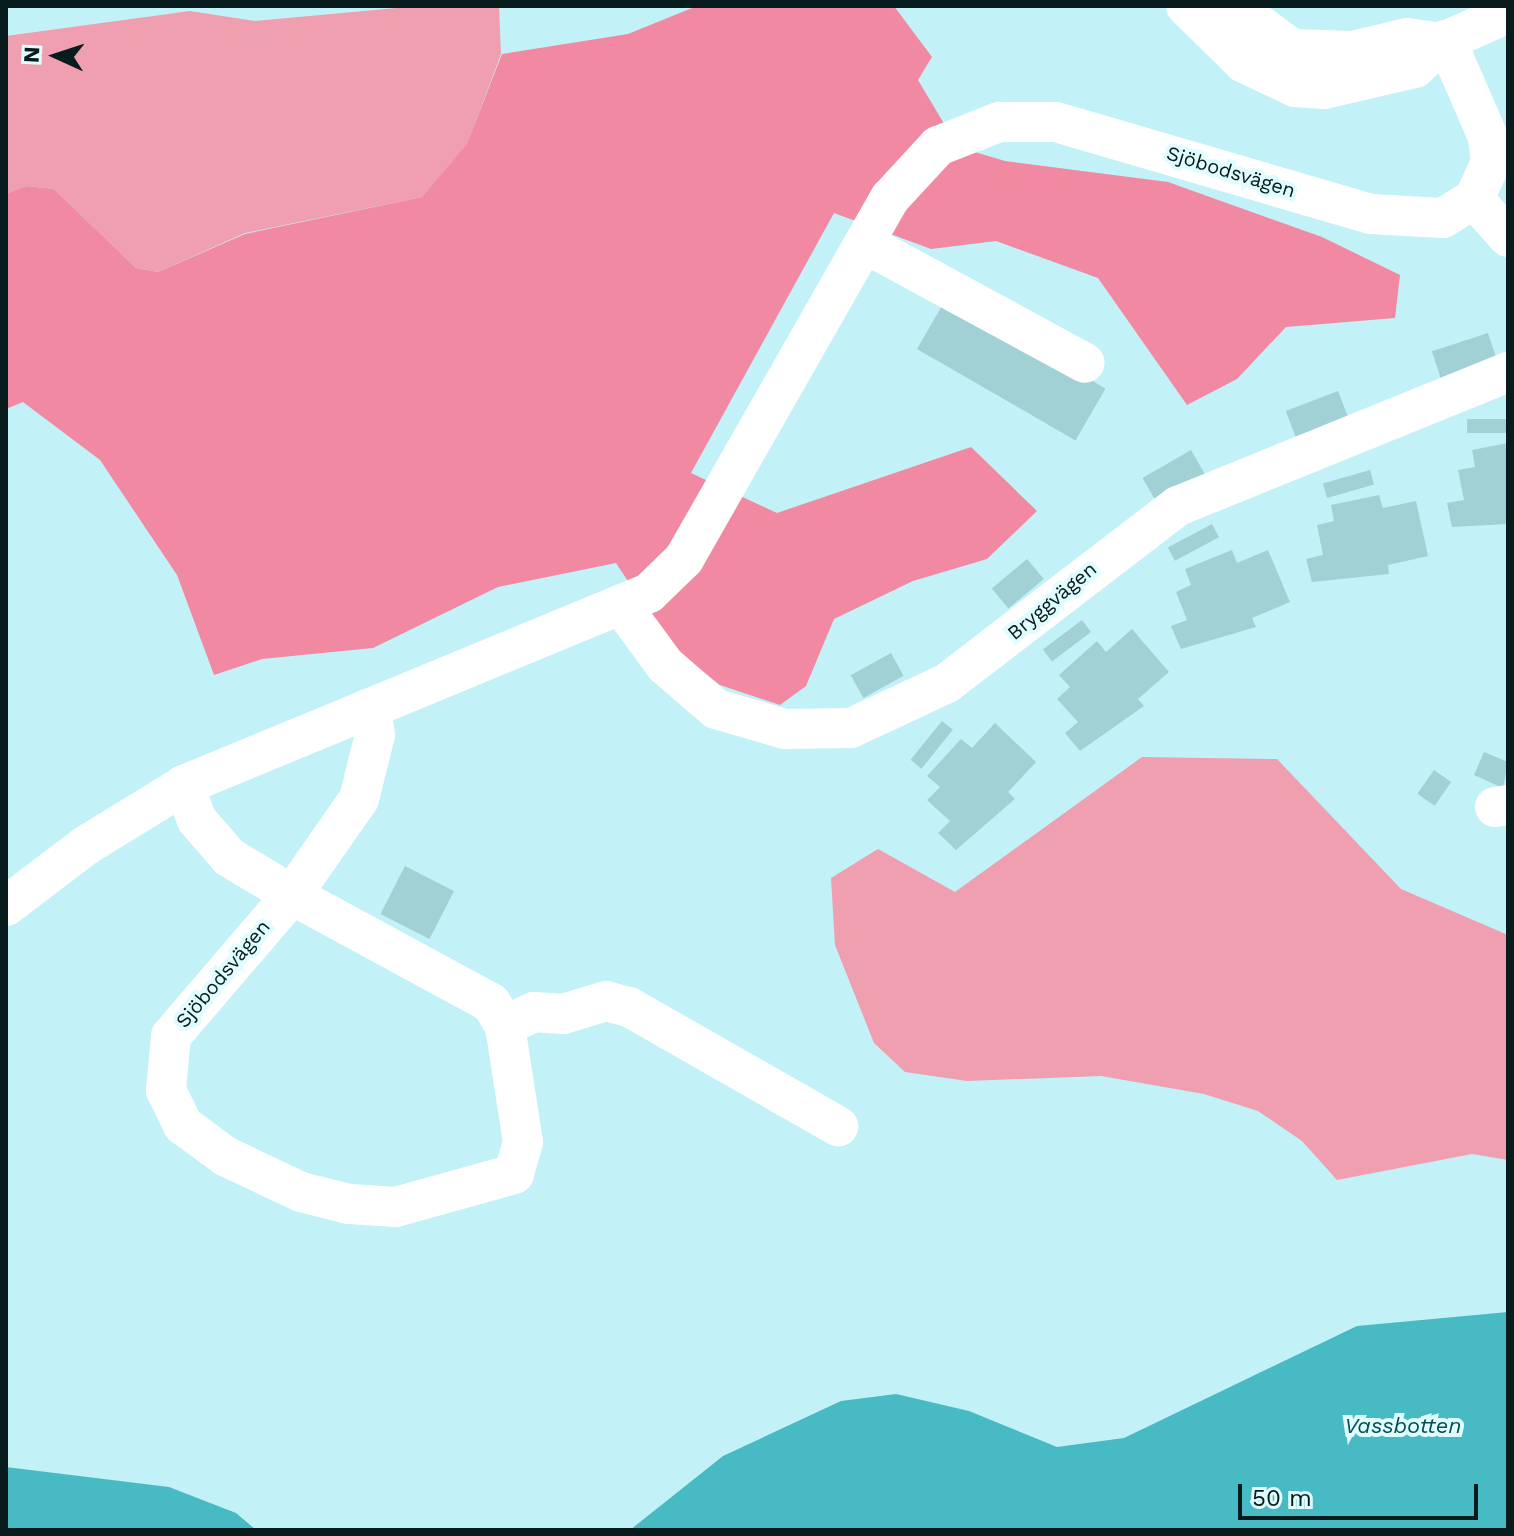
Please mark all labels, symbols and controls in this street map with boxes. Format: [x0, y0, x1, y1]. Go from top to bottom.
north arrow [16, 16, 96, 96]
text: N [19, 46, 44, 64]
street label: Sjöbodsvägen [1164, 141, 1298, 203]
street label: Bryggvägen [1003, 557, 1101, 645]
street label: Sjöbodsvägen [171, 915, 275, 1033]
water label: Vassbotten [1344, 1413, 1462, 1439]
scale bar [1242, 1468, 1482, 1518]
text: 50 m [1252, 1484, 1312, 1512]

